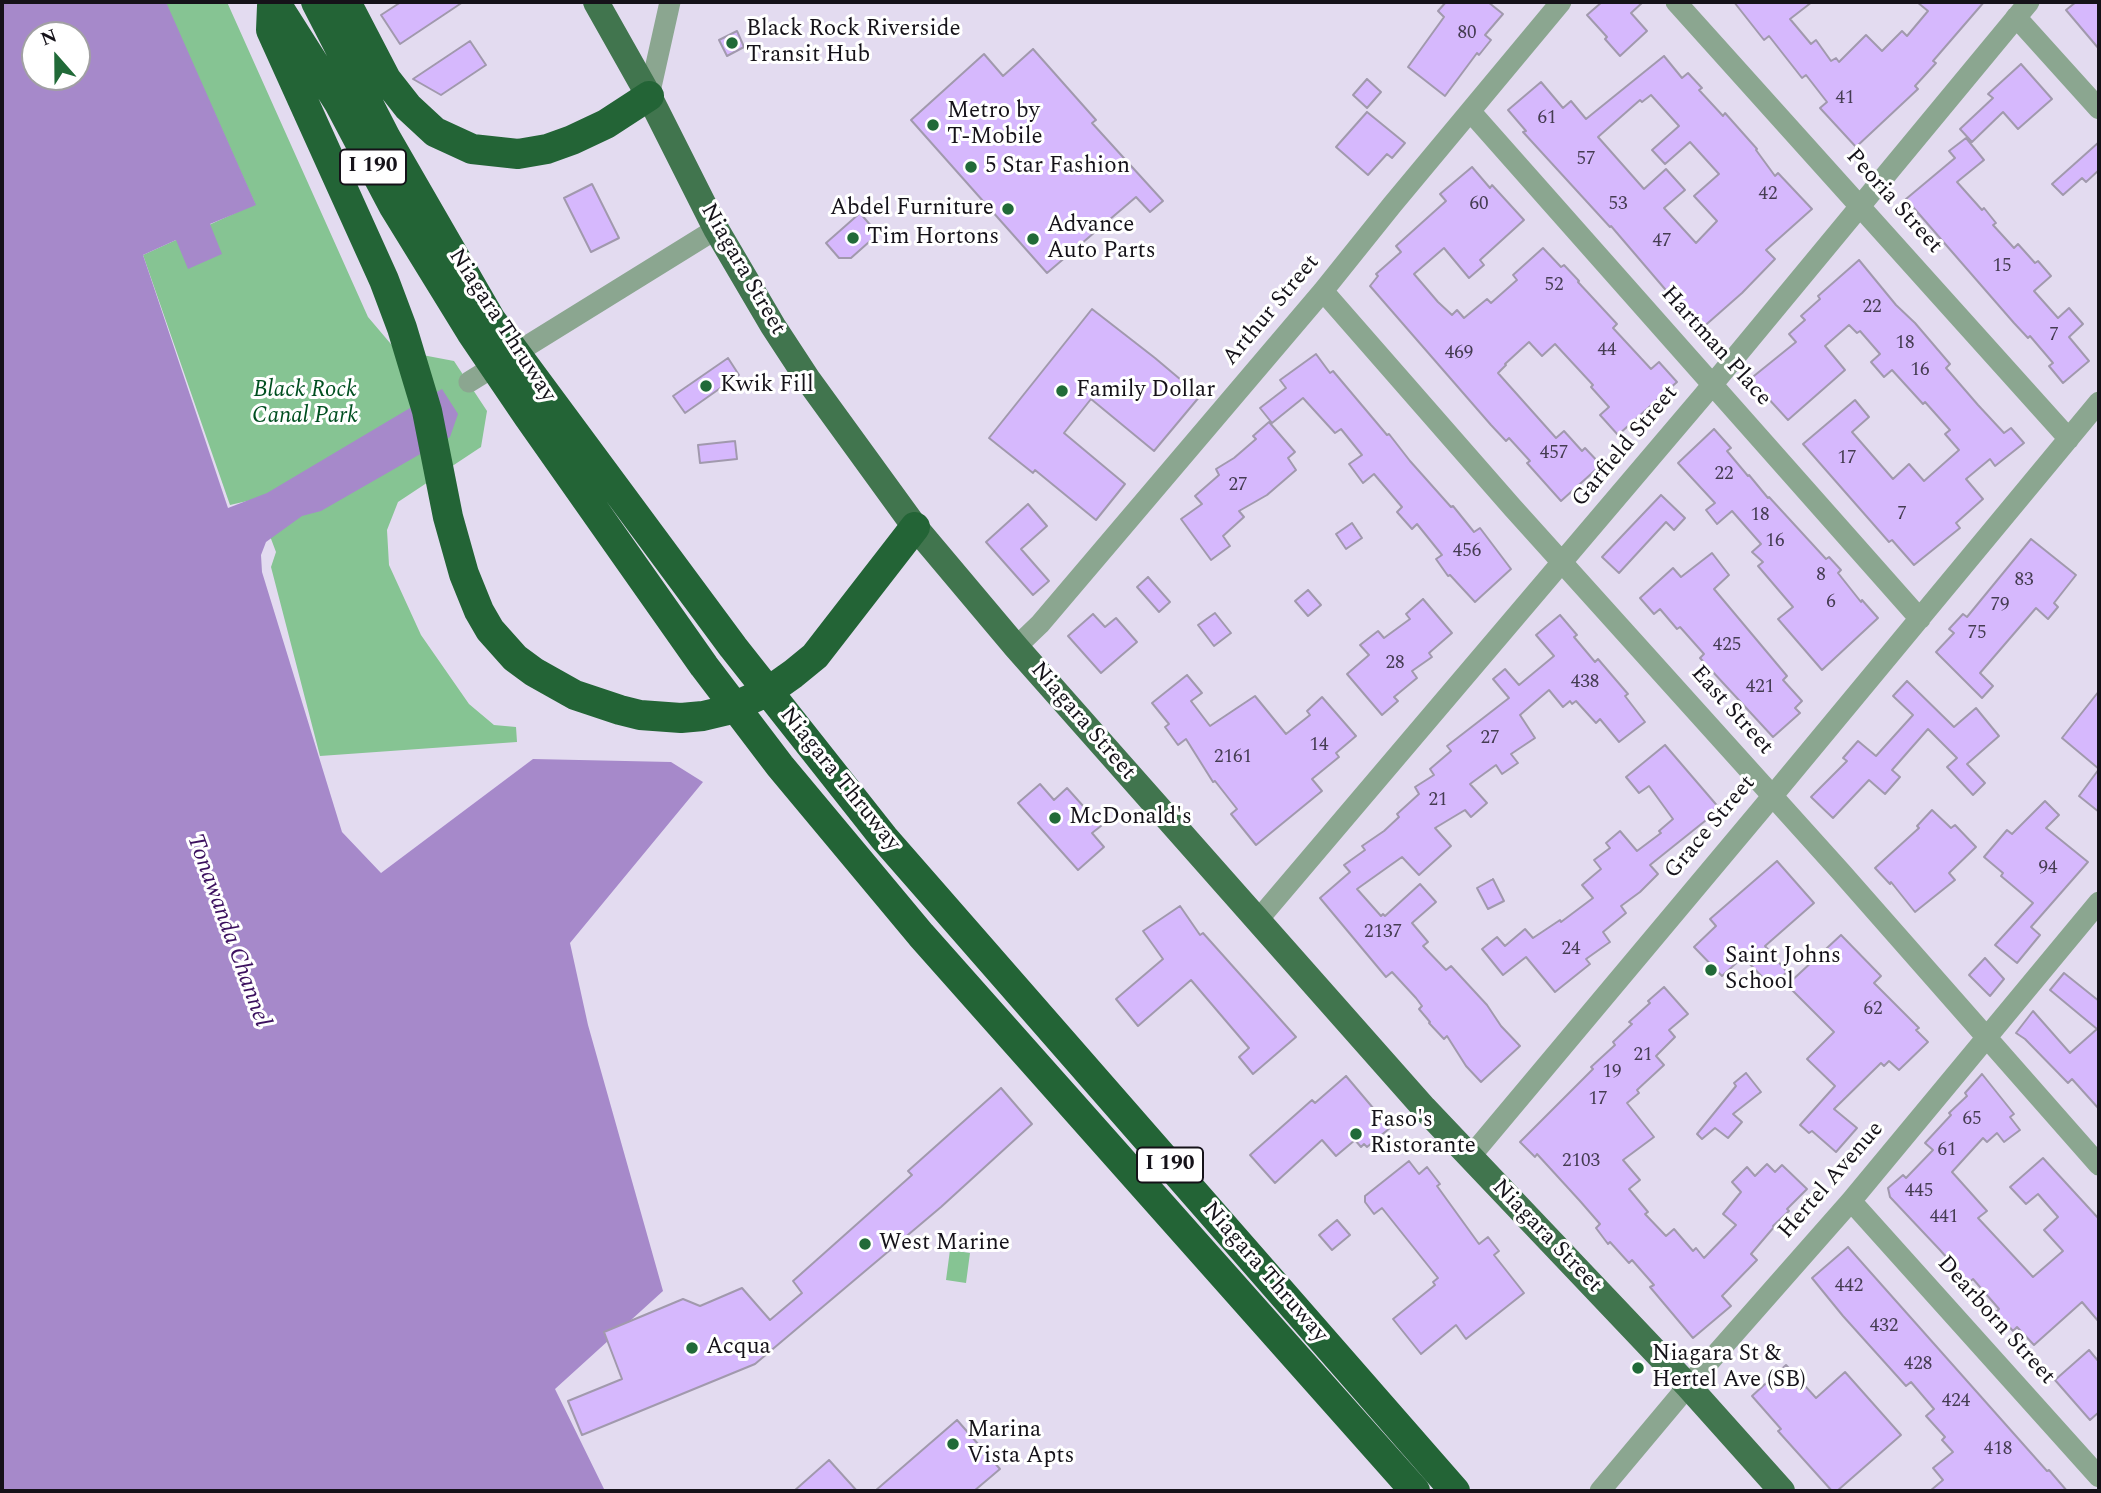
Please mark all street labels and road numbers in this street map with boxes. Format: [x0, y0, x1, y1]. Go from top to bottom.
street label: Peoria Street [1839, 144, 1947, 260]
road number: I 190 [340, 150, 406, 184]
street label: Niagara Street [693, 199, 791, 341]
street label: Niagara Thruway [441, 244, 561, 408]
street label: Arthur Street [1218, 250, 1326, 372]
street label: Hartman Place [1654, 281, 1776, 413]
street label: Garfield Street [1567, 381, 1685, 513]
street label: Niagara Street [1023, 657, 1141, 787]
street label: East Street [1684, 661, 1778, 761]
street label: Niagara Thruway [773, 703, 905, 857]
street label: Grace Street [1660, 771, 1762, 885]
street label: Hertel Avenue [1773, 1117, 1891, 1245]
road number: I 190 [1137, 1148, 1203, 1182]
street label: Niagara Street [1485, 1175, 1607, 1299]
street label: Niagara Thruway [1196, 1197, 1332, 1349]
street label: Dearborn Street [1930, 1251, 2060, 1391]

